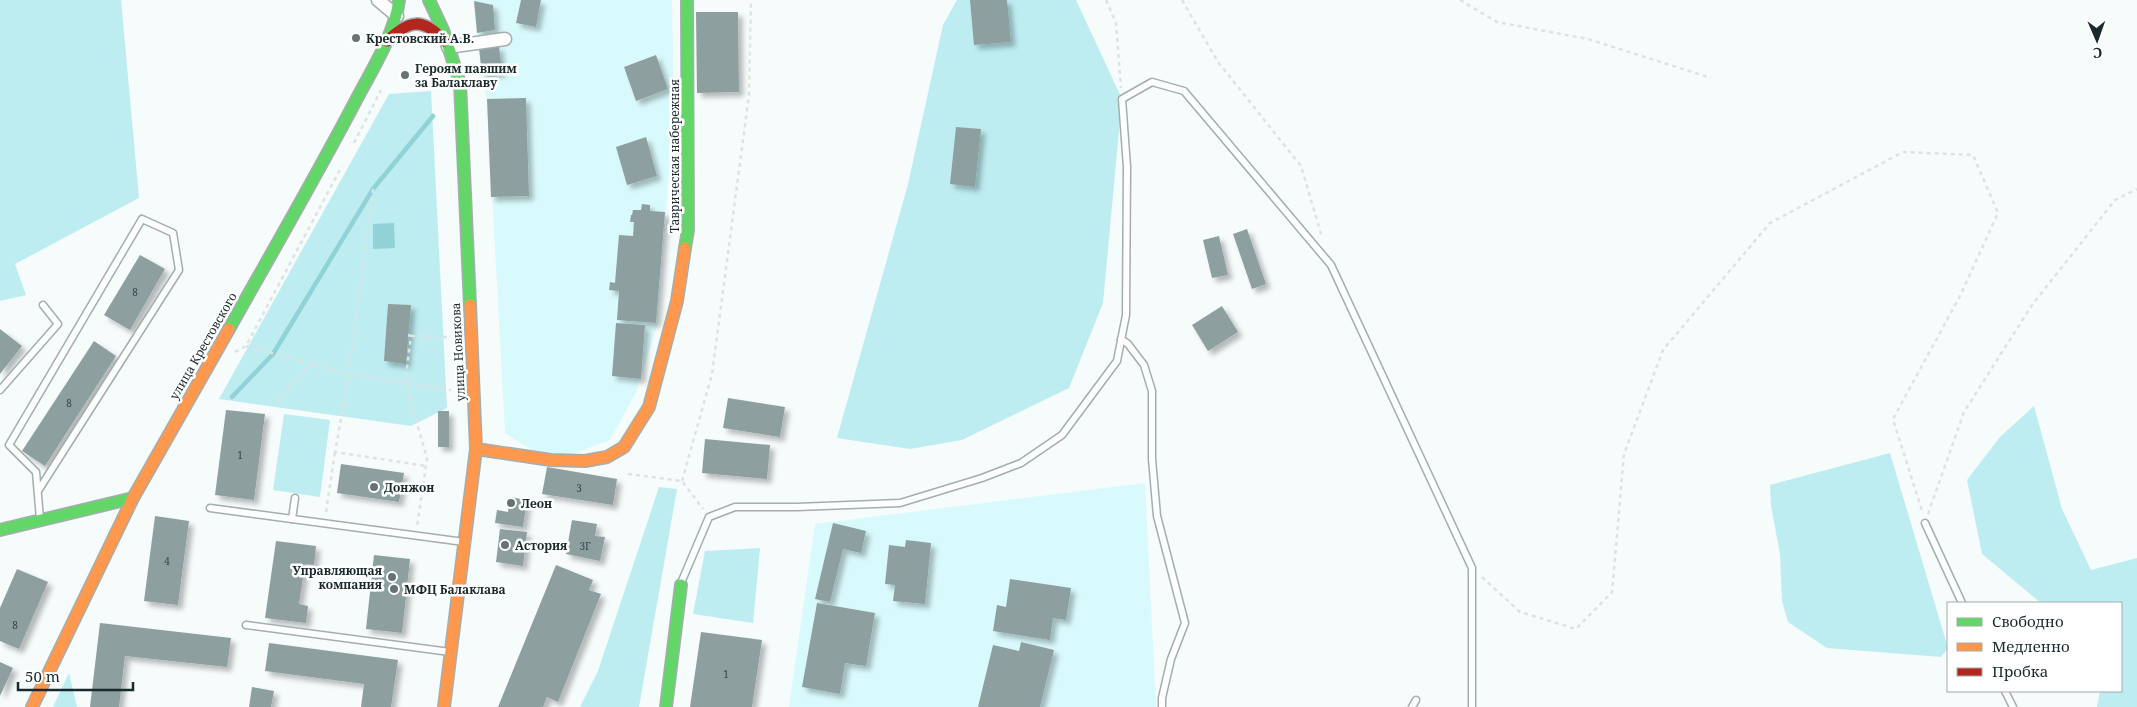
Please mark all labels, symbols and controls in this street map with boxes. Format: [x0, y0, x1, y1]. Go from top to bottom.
north arrow [2072, 15, 2122, 65]
place label: Крестовский А.В. [366, 30, 474, 47]
marker: Крестовский А.В. [350, 32, 362, 44]
text: С [2093, 44, 2102, 63]
place label: Героям павшим за Балаклаву [415, 60, 517, 91]
marker: Героям павшим за Балаклаву [399, 69, 411, 81]
street label: Таврическая набережная [666, 79, 683, 233]
house number: 8 [132, 285, 138, 299]
street label: улица Крестовского [165, 289, 241, 403]
street label: улица Новикова [447, 302, 469, 402]
house number: 8 [66, 396, 72, 410]
house number: 1 [237, 448, 243, 462]
place label: Донжон [384, 479, 434, 496]
marker: Донжон [368, 481, 380, 493]
house number: 3 [576, 481, 582, 495]
place label: Леон [521, 495, 552, 512]
marker: Леон [505, 497, 517, 509]
place label: Астория [515, 537, 568, 554]
marker: Астория [499, 539, 511, 551]
house number: 3Г [579, 539, 591, 553]
house number: 4 [164, 554, 170, 568]
place label: Управляющая компания [292, 562, 383, 593]
marker: Управляющая компания [386, 571, 398, 583]
place label: МФЦ Балаклава [404, 581, 506, 598]
marker: МФЦ Балаклава [388, 583, 400, 595]
legend [1947, 602, 2122, 692]
text: Свободно [1992, 611, 2064, 631]
house number: 8 [12, 618, 18, 632]
text: Медленно [1992, 636, 2070, 656]
scale bar [18, 660, 132, 692]
text: Пробка [1992, 661, 2048, 681]
text: 50 m [25, 666, 60, 686]
house number: 1 [723, 667, 729, 681]

